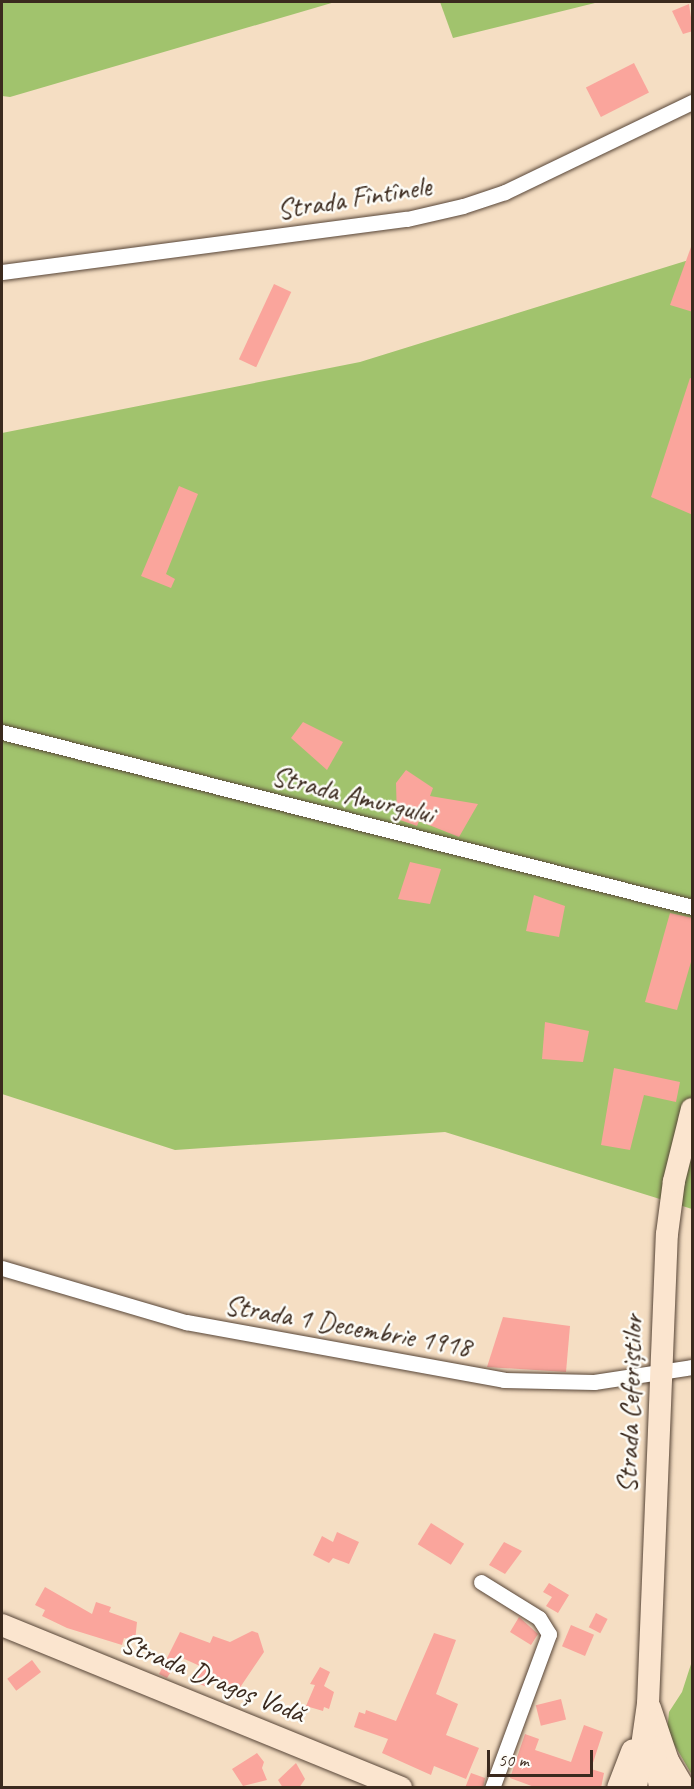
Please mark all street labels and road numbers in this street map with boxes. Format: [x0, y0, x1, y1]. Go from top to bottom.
street label: Strada Fîntînele [275, 169, 433, 227]
street label: Strada Amurgului [269, 759, 437, 831]
street label: Strada 1 Decembrie 1918 [222, 1288, 474, 1364]
street label: Strada Ceferiștilor [610, 1314, 650, 1494]
street label: Strada Dragoș Vodă [116, 1626, 310, 1730]

